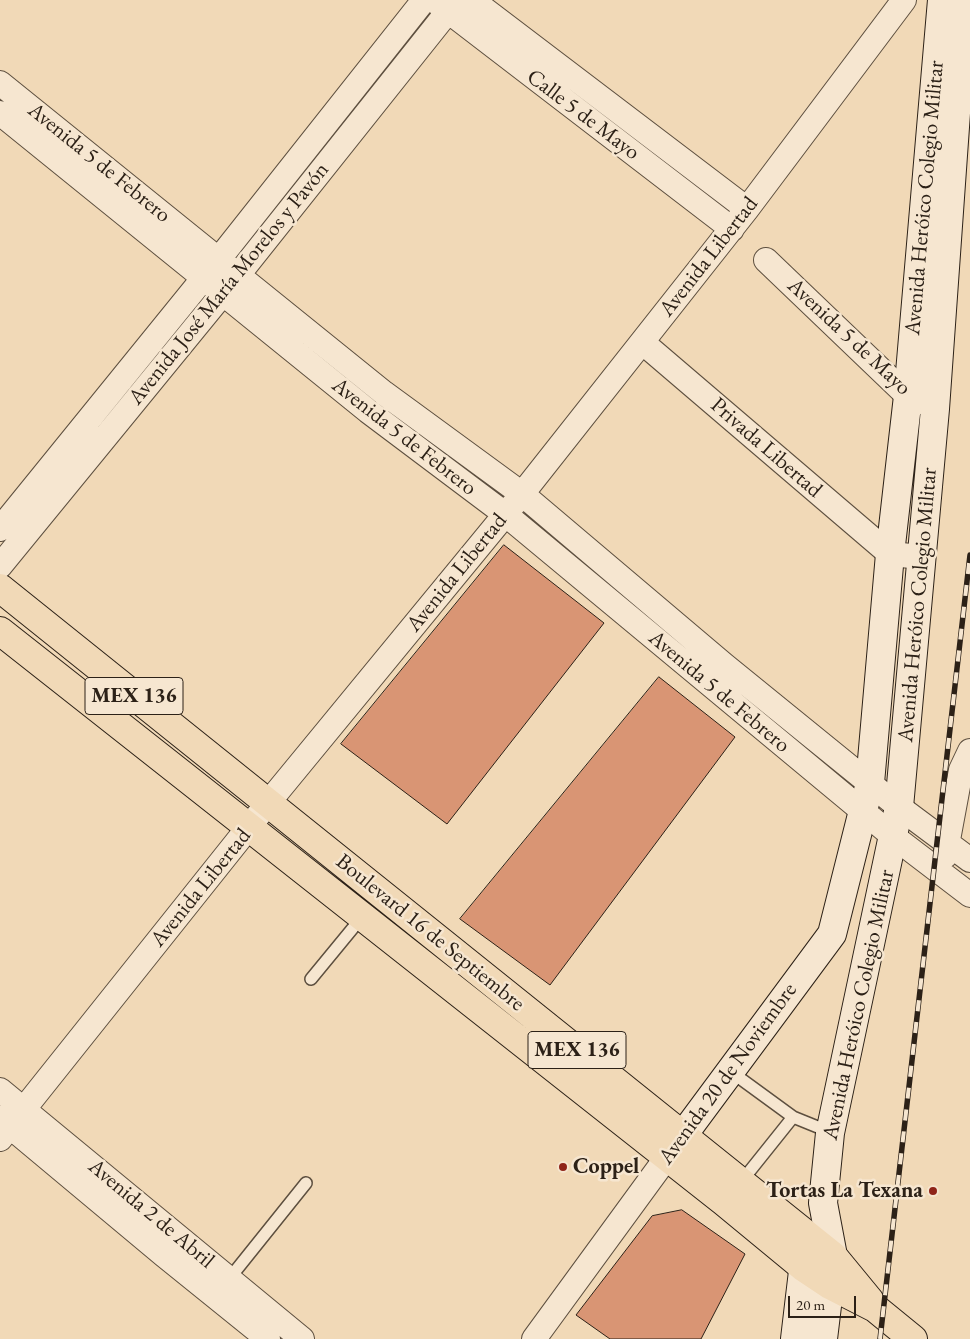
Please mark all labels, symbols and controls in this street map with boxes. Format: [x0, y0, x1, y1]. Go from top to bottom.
street label: Avenida Heróico Colegio Militar [900, 60, 950, 336]
street label: Calle 5 de Mayo [521, 64, 645, 166]
street label: Avenida 5 de Febrero [22, 97, 176, 229]
street label: Avenida José María Morelos y Pavón [123, 158, 335, 410]
street label: Avenida Libertad [654, 192, 764, 322]
street label: Avenida 5 de Mayo [782, 273, 916, 401]
street label: Avenida 5 de Febrero [326, 372, 482, 502]
street label: Privada Libertad [705, 392, 827, 504]
street label: Avenida Heróico Colegio Militar [893, 467, 943, 743]
street label: Avenida Libertad [401, 508, 513, 638]
street label: Avenida 5 de Febrero [643, 625, 795, 759]
road number: MEX 136 [85, 678, 183, 714]
street label: Avenida Libertad [145, 823, 257, 953]
street label: Boulevard 16 de Septiembre [330, 849, 530, 1017]
street label: Avenida Heróico Colegio Militar [817, 867, 901, 1143]
street label: Avenida 20 de Noviembre [653, 978, 803, 1170]
road number: MEX 136 [528, 1032, 626, 1068]
street label: Avenida 2 de Abril [83, 1154, 219, 1274]
place label: Coppel [573, 1154, 639, 1180]
marker: Coppel [557, 1161, 569, 1173]
place label: Tortas La Texana [766, 1178, 923, 1204]
marker: Tortas La Texana [927, 1185, 939, 1197]
scale bar [790, 1286, 858, 1318]
text: 20 m [796, 1295, 825, 1314]

